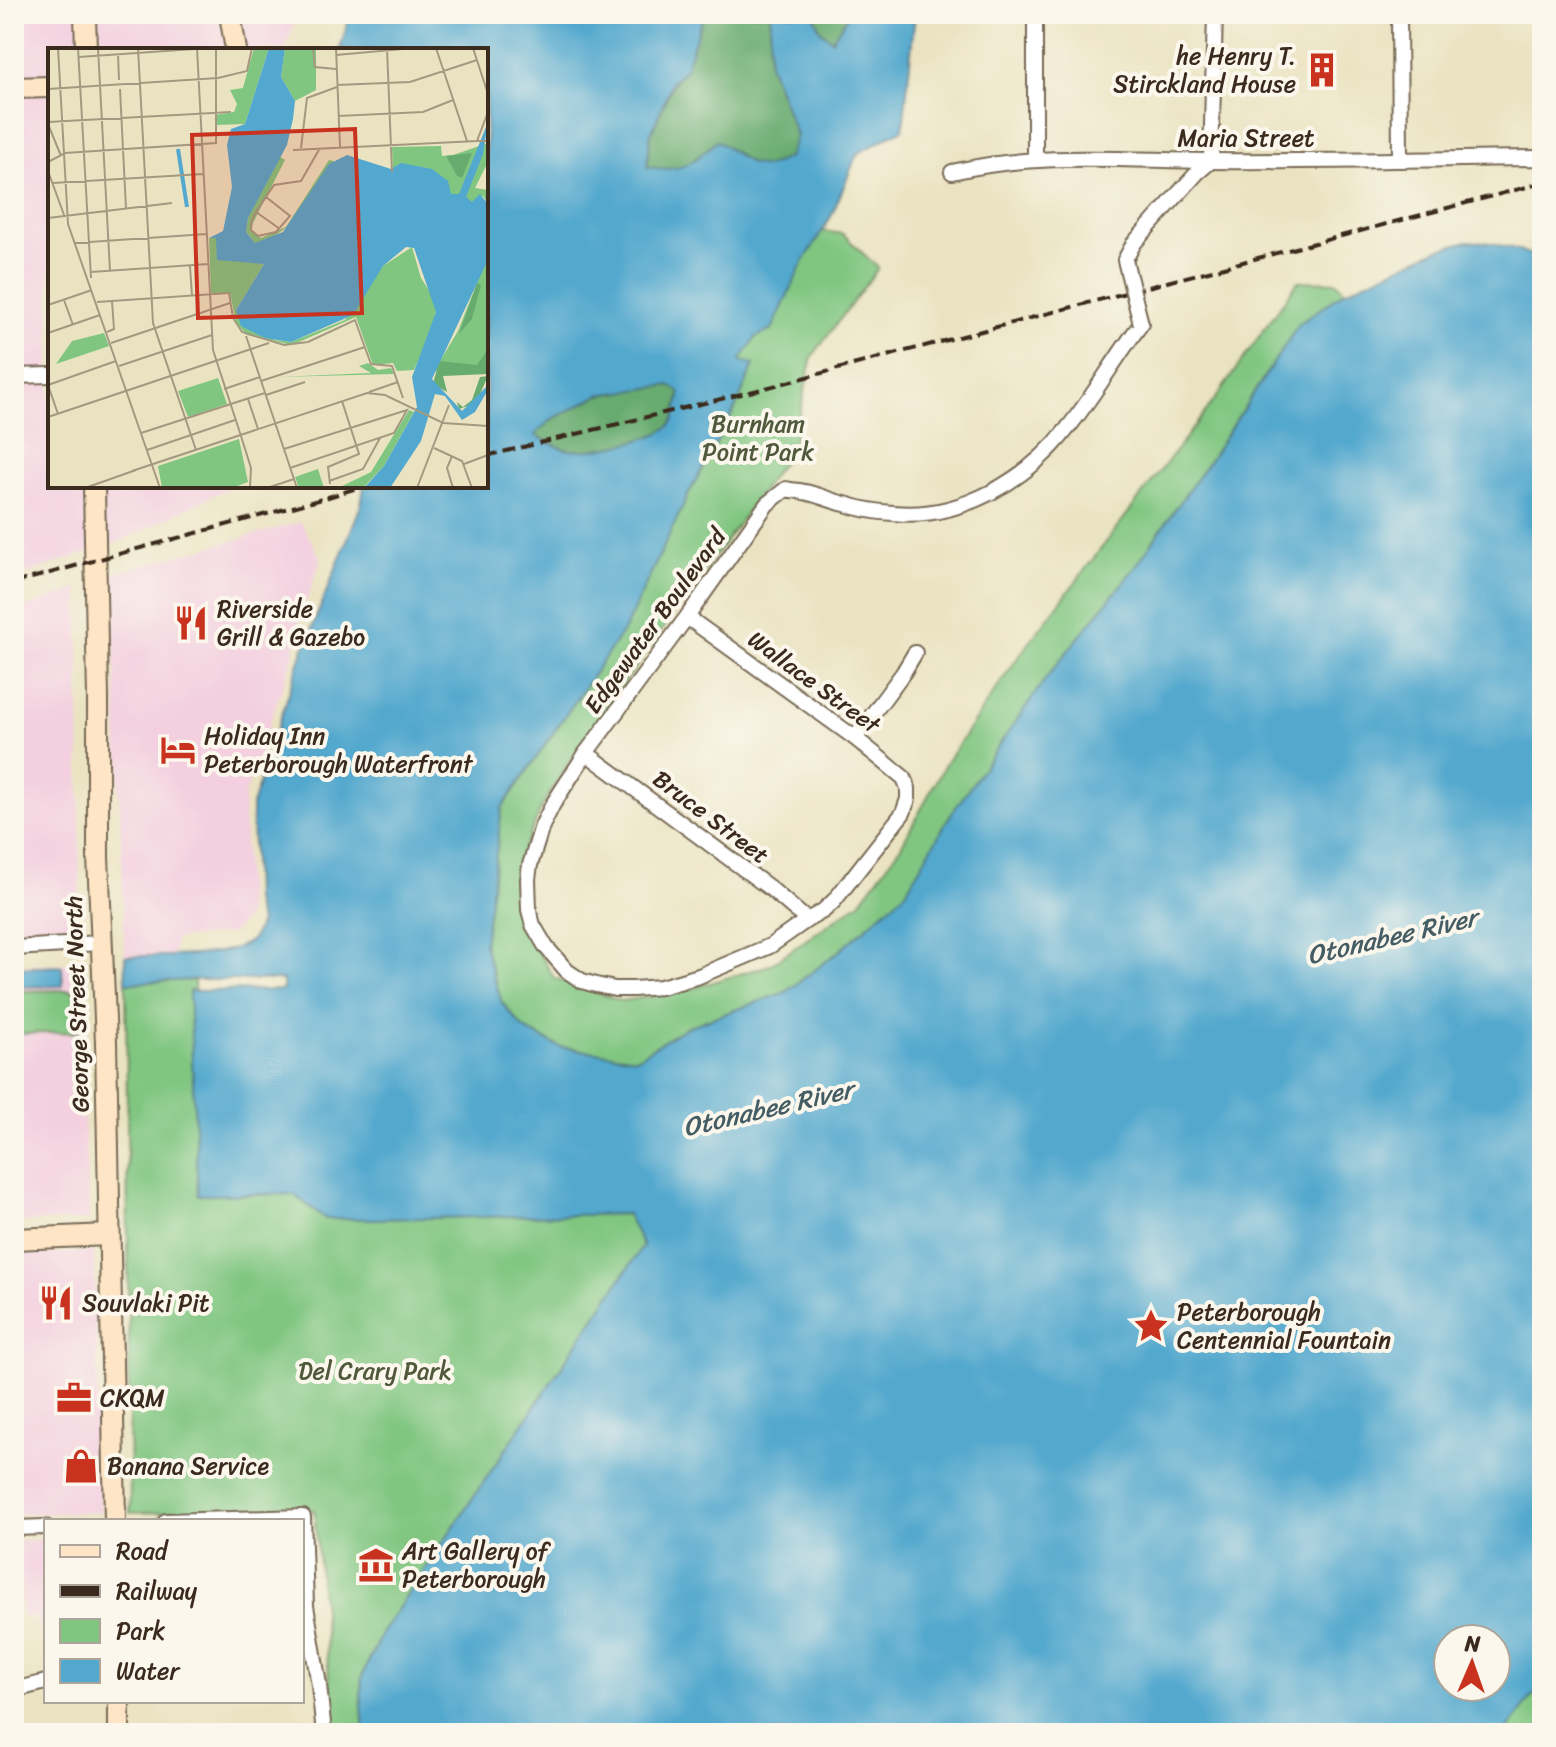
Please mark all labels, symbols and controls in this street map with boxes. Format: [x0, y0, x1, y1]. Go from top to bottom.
place label: he Henry T. Stirckland House [1113, 35, 1296, 105]
inset map [48, 48, 488, 488]
building icon: he Henry T. Stirckland House [1303, 51, 1341, 89]
street label: Maria Street [1178, 117, 1314, 159]
park label: Burnham Point Park [702, 403, 814, 473]
street label: Edgewater Boulevard [573, 518, 738, 723]
place label: Riverside Grill & Gazebo [217, 588, 365, 658]
restaurant icon: Riverside Grill & Gazebo [172, 604, 210, 642]
street label: Wallace Street [739, 619, 890, 746]
place label: Holiday Inn Peterborough Waterfront [204, 715, 474, 785]
hotel icon: Holiday Inn Peterborough Waterfront [159, 731, 197, 769]
street label: Bruce Street [643, 759, 779, 875]
water label: Otonabee River [1302, 893, 1486, 978]
street label: George Street North [52, 895, 102, 1113]
water label: Otonabee River [678, 1065, 862, 1150]
place label: Souvlaki Pit [82, 1282, 209, 1324]
restaurant icon: Souvlaki Pit [37, 1284, 75, 1322]
place label: Peterborough Centennial Fountain [1177, 1291, 1391, 1361]
place icon: Peterborough Centennial Fountain [1132, 1307, 1170, 1345]
park label: Del Crary Park [298, 1350, 452, 1392]
place label: CKQM [100, 1377, 165, 1419]
office icon: CKQM [55, 1379, 93, 1417]
place label: Banana Service [107, 1445, 269, 1487]
shop icon: Banana Service [62, 1447, 100, 1485]
legend [44, 1519, 304, 1703]
text: Road [116, 1530, 170, 1572]
place label: Art Gallery of Peterborough [401, 1530, 552, 1600]
museum icon: Art Gallery of Peterborough [357, 1546, 395, 1584]
text: Railway [116, 1570, 198, 1612]
text: Park [116, 1610, 165, 1652]
north arrow [1432, 1623, 1512, 1703]
text: N [1463, 1624, 1482, 1663]
text: Water [116, 1650, 181, 1692]

